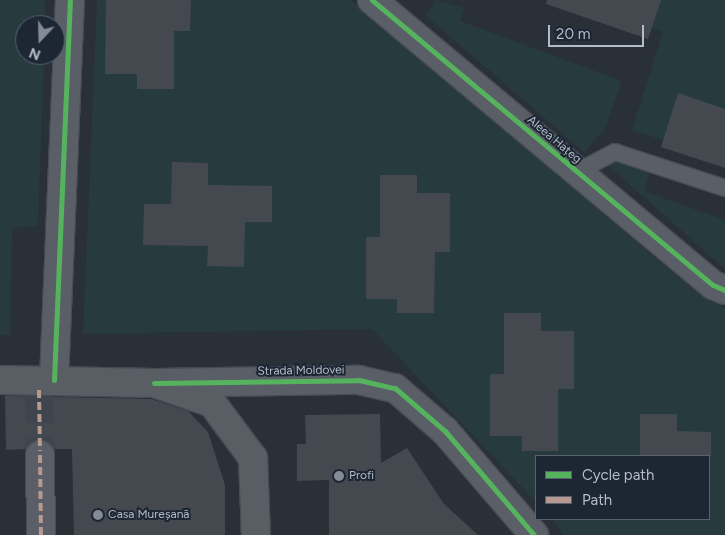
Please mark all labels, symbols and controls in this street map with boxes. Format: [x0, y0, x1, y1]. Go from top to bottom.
north arrow [15, 15, 65, 65]
scale bar [550, 15, 646, 47]
text: 20 m [556, 25, 590, 43]
text: N [27, 44, 43, 63]
street label: Aleea Hațeg [524, 113, 584, 167]
street label: Strada Moldovei [257, 363, 345, 379]
legend [535, 455, 710, 520]
text: Cycle path [582, 466, 654, 484]
place label: Profi [349, 469, 374, 483]
marker: Profi [333, 470, 345, 482]
text: Path [582, 491, 612, 509]
place label: Casa Mureșană [108, 508, 189, 522]
marker: Casa Mureșană [92, 509, 104, 521]

